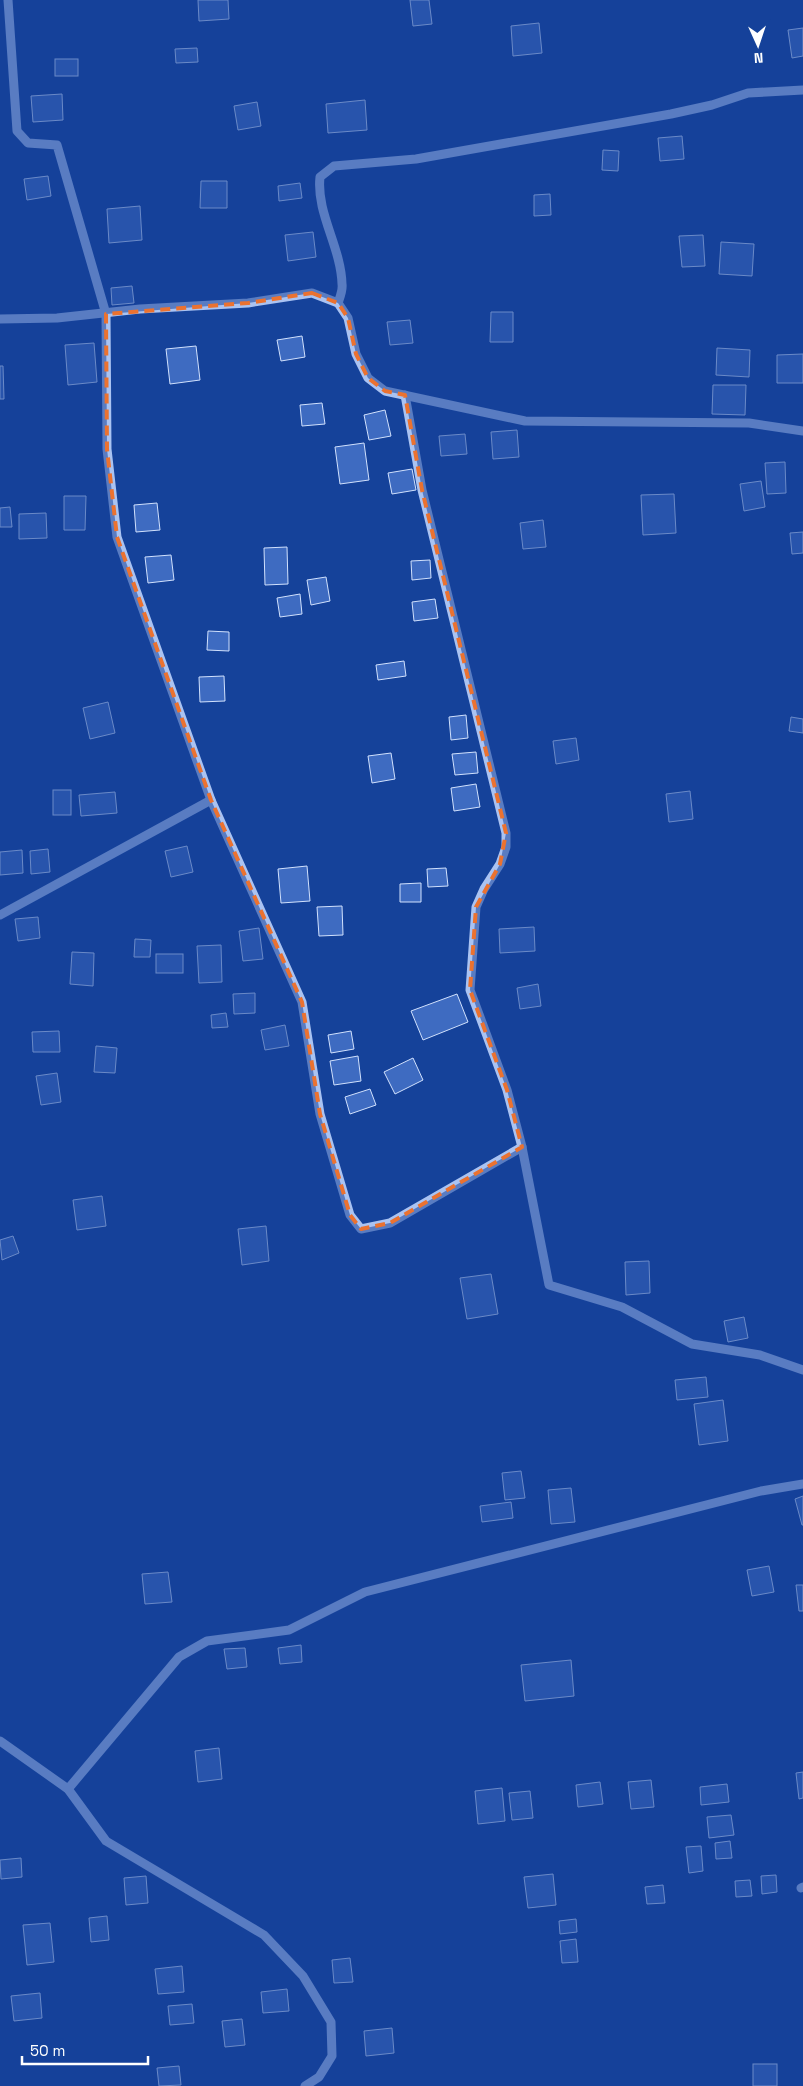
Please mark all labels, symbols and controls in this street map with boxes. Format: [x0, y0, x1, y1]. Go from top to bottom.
north arrow [733, 20, 783, 70]
text: N [754, 49, 764, 67]
scale bar [22, 2034, 149, 2066]
text: 50 m [30, 2041, 65, 2060]

